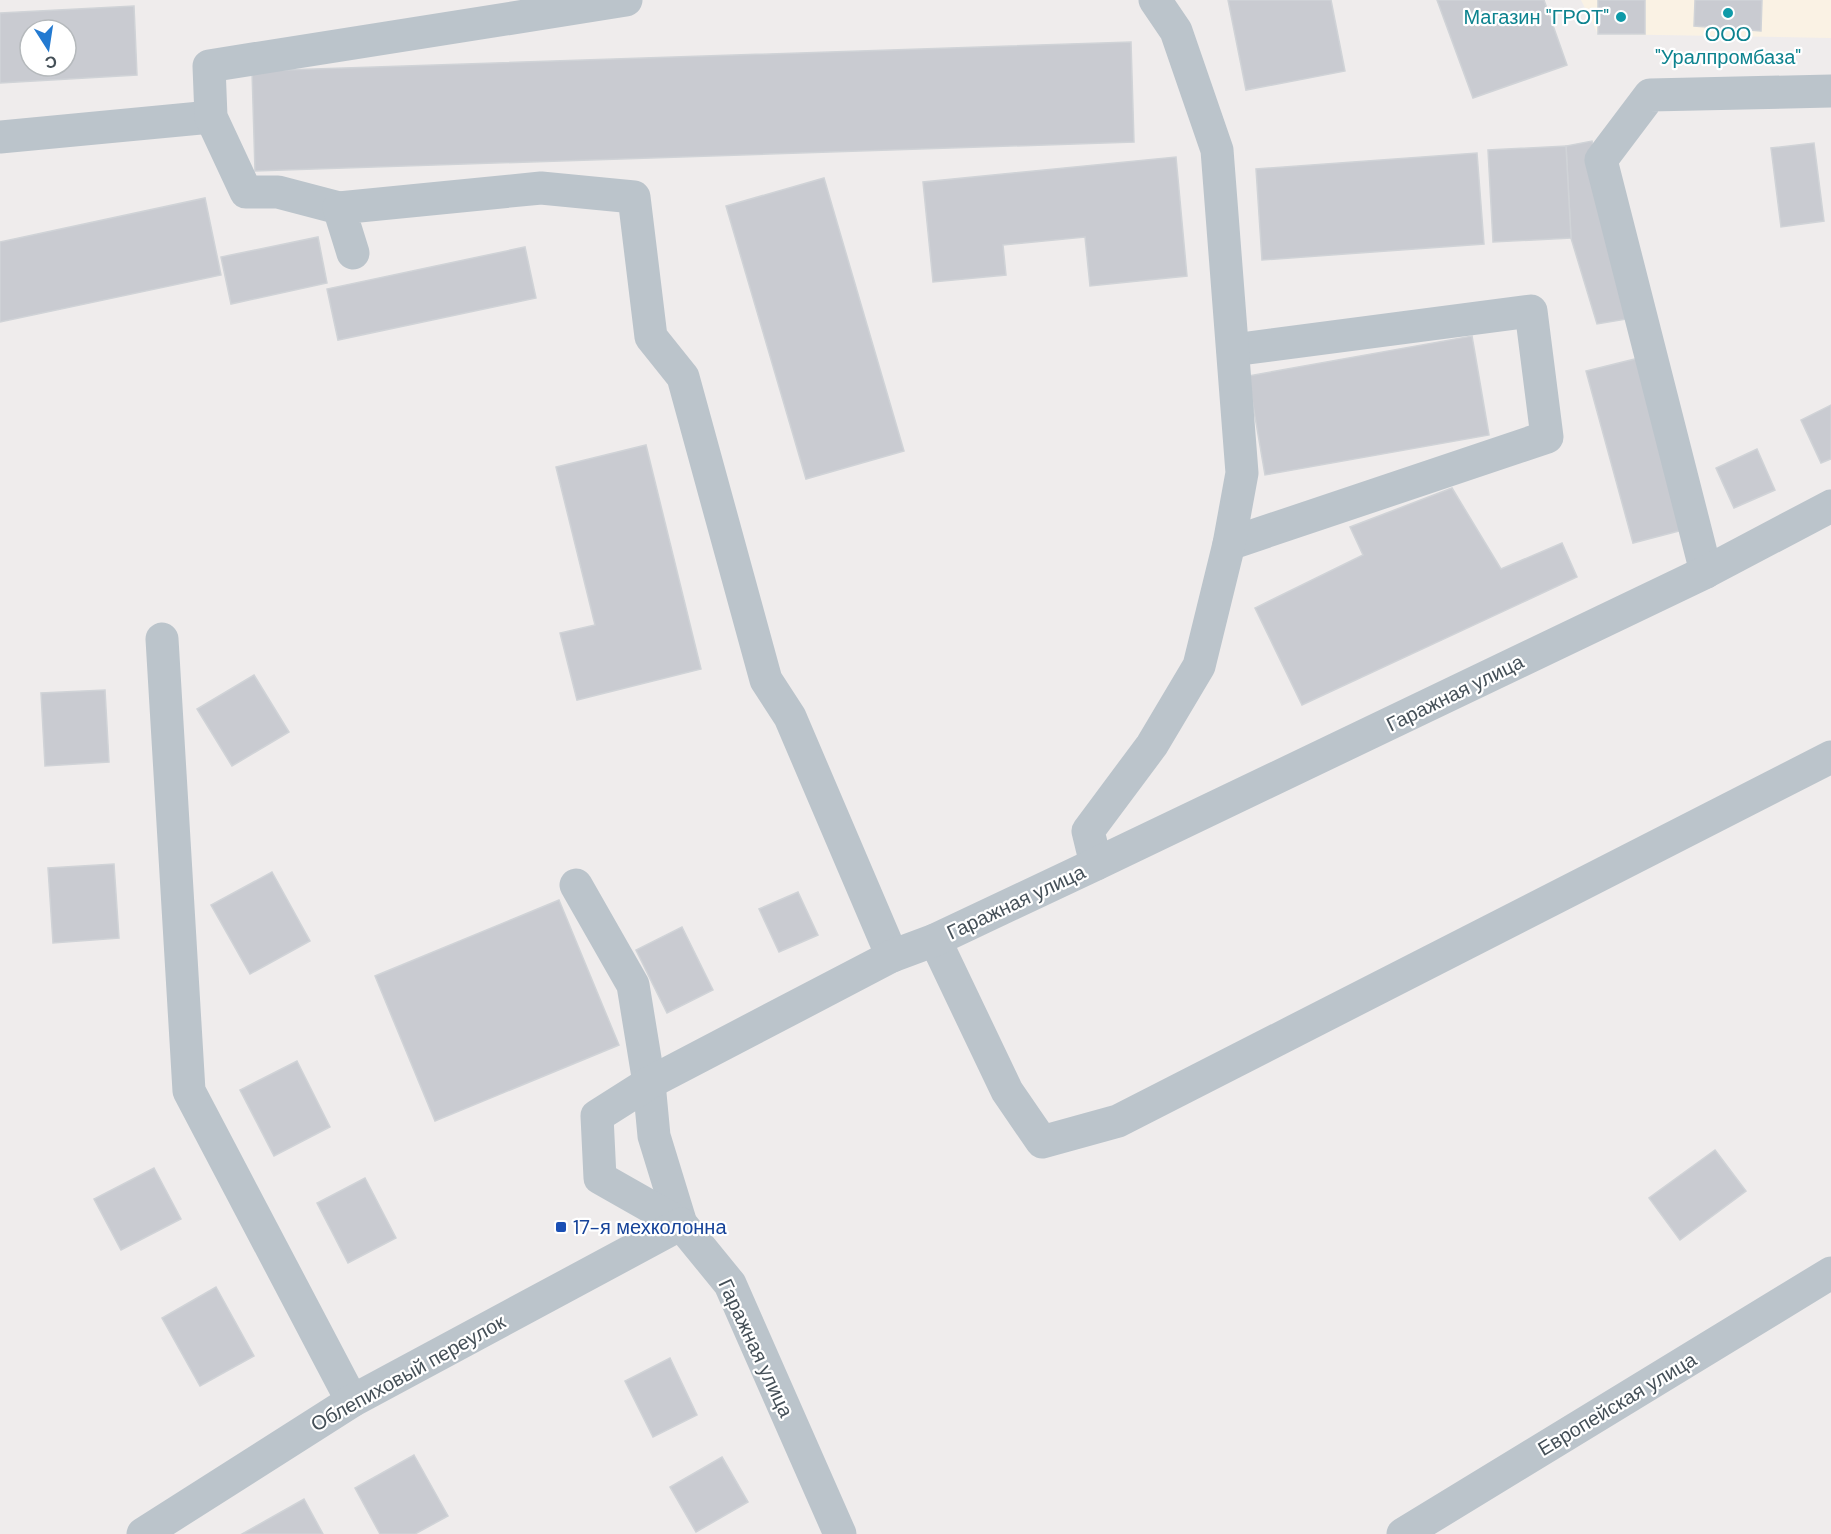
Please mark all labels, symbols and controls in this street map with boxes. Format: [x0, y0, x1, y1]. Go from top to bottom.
place label: Магазин "ГРОТ" [1463, 4, 1609, 30]
marker: ООО "Уралпромбаза" [1721, 6, 1735, 20]
marker: Магазин "ГРОТ" [1614, 10, 1628, 24]
north arrow [18, 18, 78, 78]
place label: ООО "Уралпромбаза" [1655, 21, 1801, 70]
text: С [43, 51, 59, 74]
street label: Гаражная улица [1382, 648, 1529, 738]
street label: Гаражная улица [943, 858, 1090, 945]
place label: 17-я мехколонна [573, 1214, 727, 1240]
marker: 17-я мехколонна [554, 1220, 568, 1234]
street label: Гаражная улица [713, 1275, 800, 1422]
street label: Облепиховый переулок [306, 1309, 510, 1437]
street label: Европейская улица [1533, 1346, 1702, 1462]

